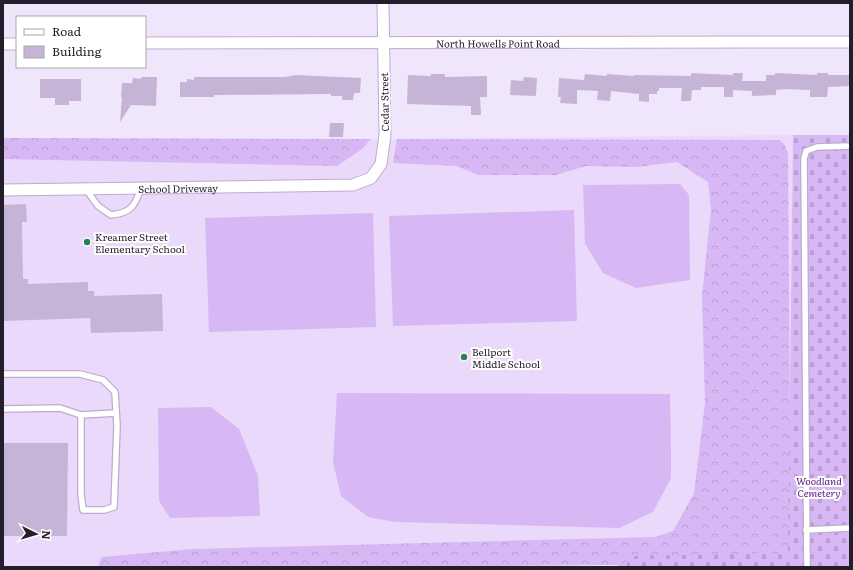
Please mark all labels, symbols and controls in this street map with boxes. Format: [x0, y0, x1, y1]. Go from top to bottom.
legend [16, 16, 146, 68]
text: Road [52, 22, 82, 40]
street label: North Howells Point Road [436, 35, 560, 50]
text: Building [52, 42, 102, 60]
street label: Cedar Street [376, 72, 392, 132]
street label: School Driveway [138, 179, 218, 196]
place label: Kreamer Street Elementary School [95, 229, 185, 256]
marker: Kreamer Street Elementary School [82, 237, 92, 247]
place label: Bellport Middle School [472, 344, 541, 371]
marker: Bellport Middle School [459, 352, 469, 362]
park label: Woodland Cemetery [796, 473, 842, 500]
north arrow [16, 514, 56, 554]
text: N [39, 530, 55, 540]

